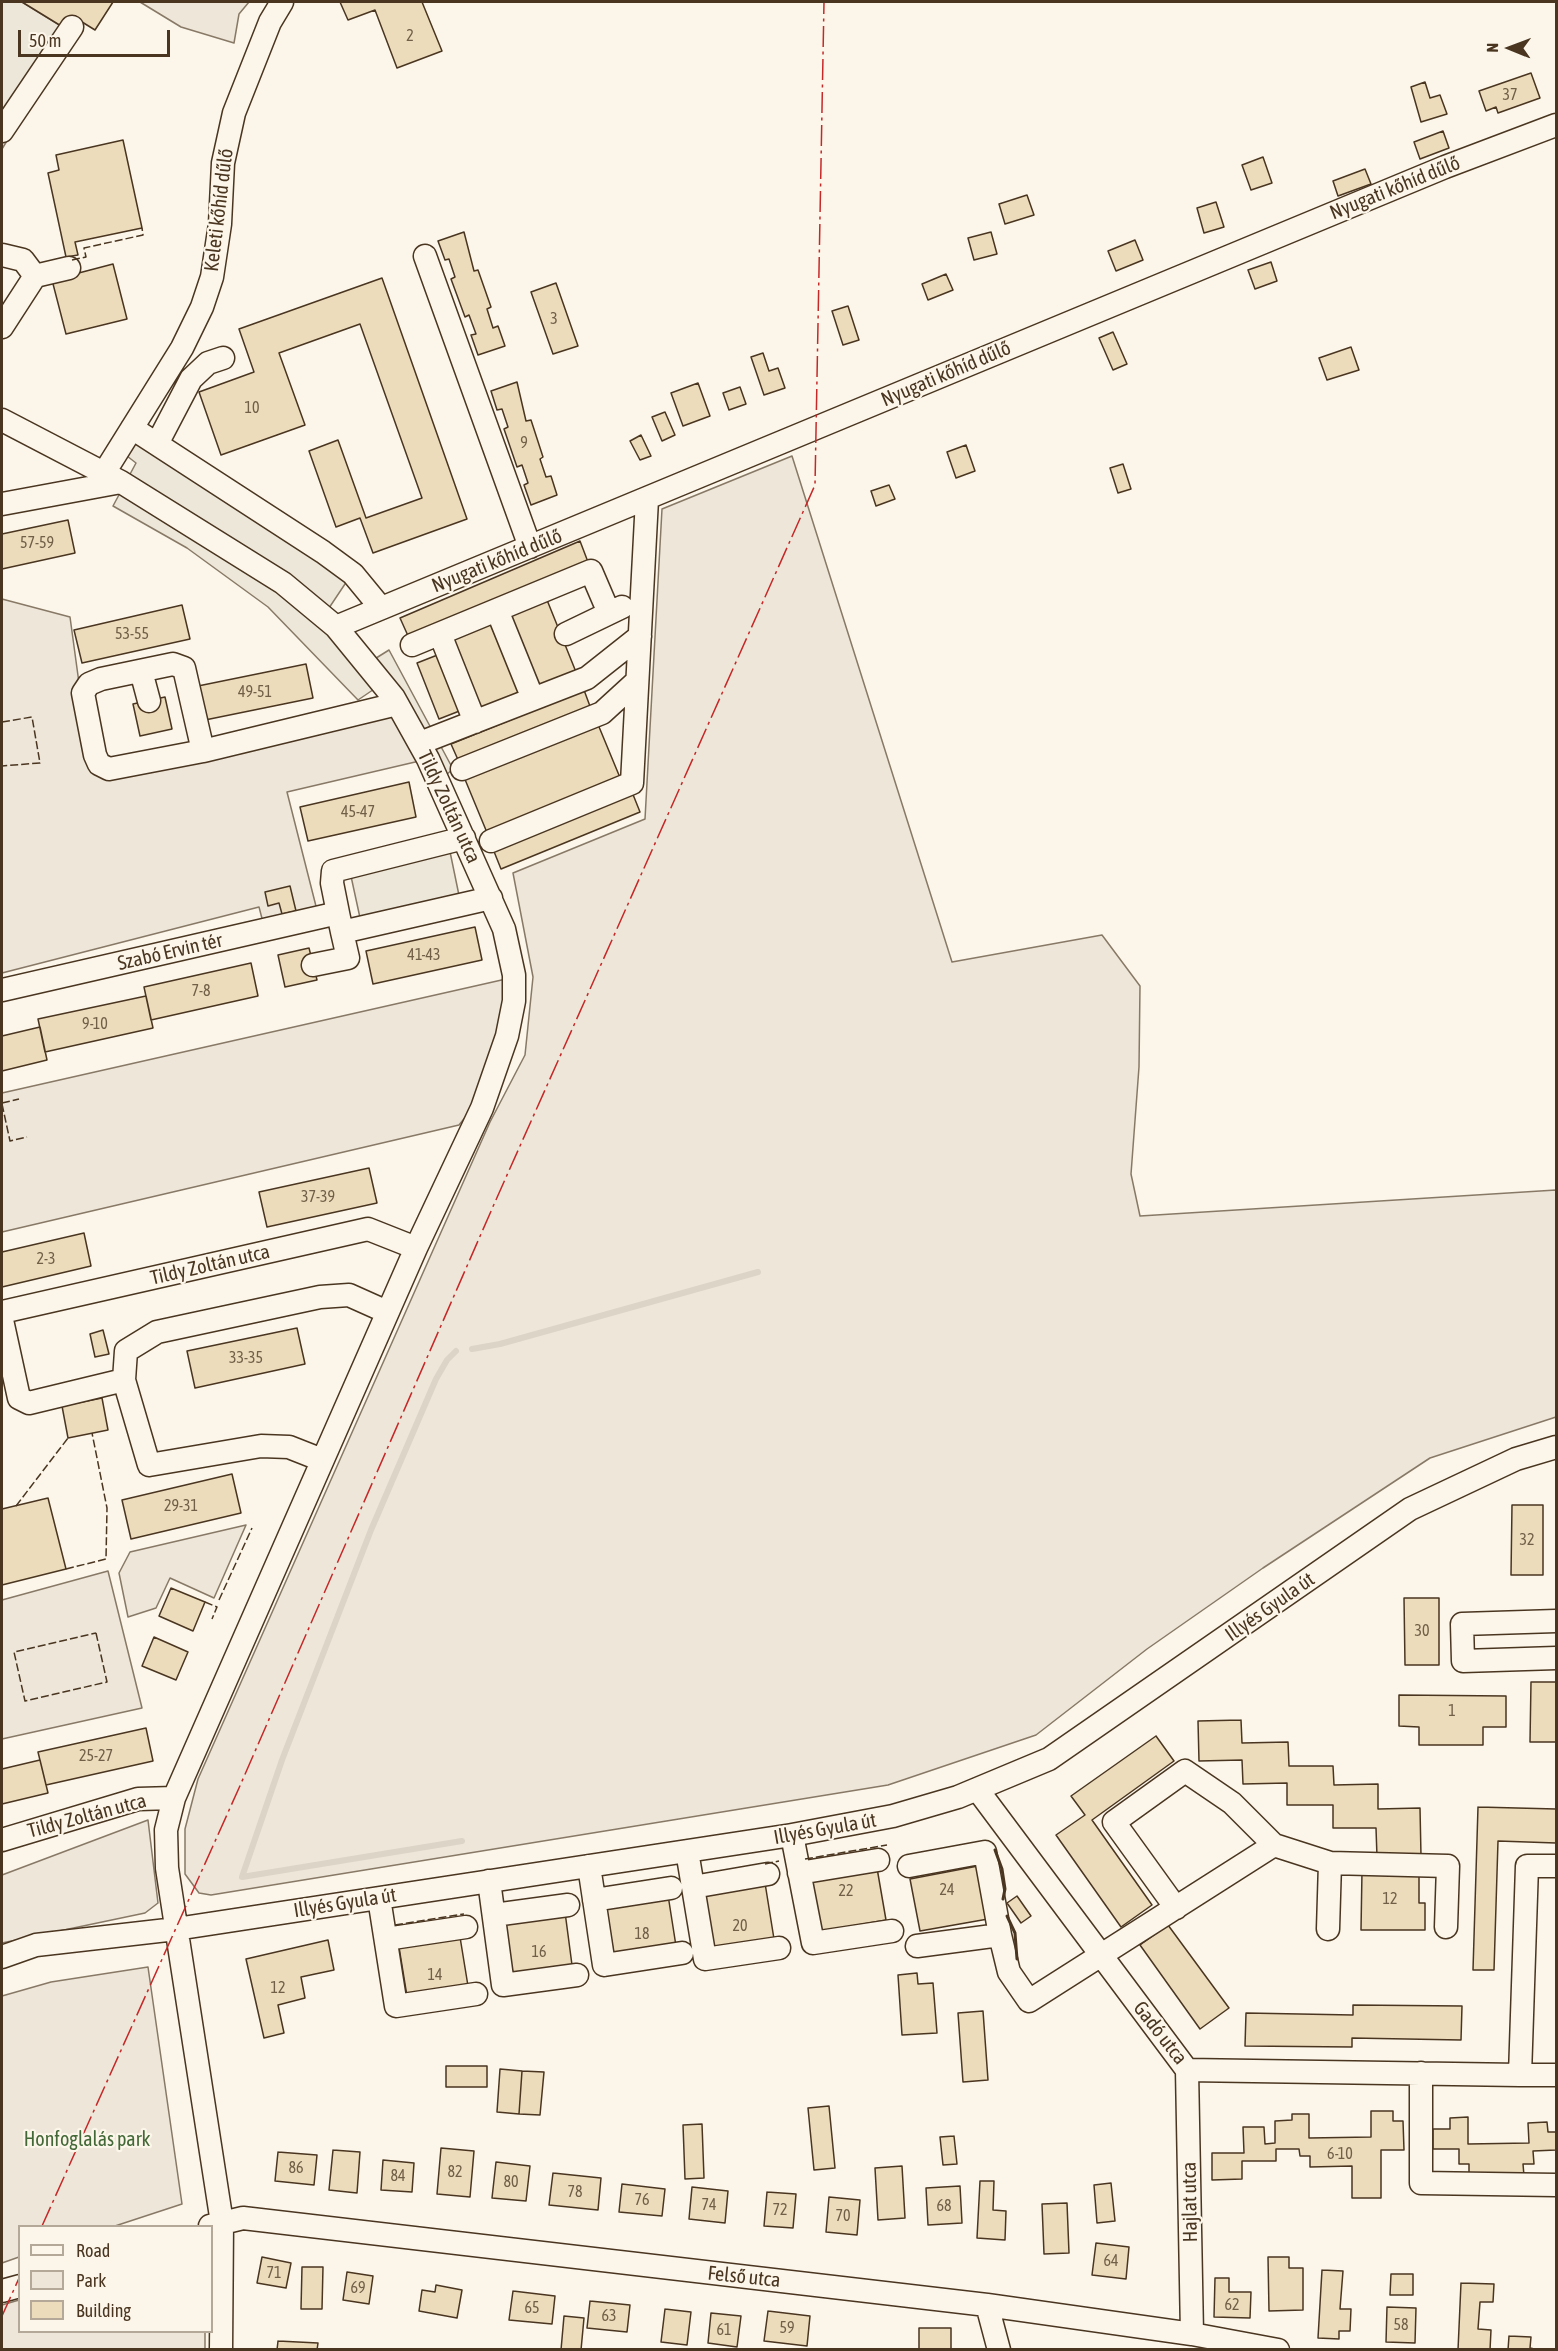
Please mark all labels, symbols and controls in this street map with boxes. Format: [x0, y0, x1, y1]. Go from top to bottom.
scale bar [21, 18, 172, 56]
north arrow [1480, 18, 1540, 78]
house number: 2 [406, 26, 414, 46]
text: 50 m [29, 30, 61, 51]
text: N [1483, 43, 1501, 53]
house number: 37 [1502, 85, 1518, 105]
street label: Keleti kőhíd dűlő [200, 147, 238, 273]
street label: Nyugati kőhíd dűlő [1326, 151, 1464, 225]
house number: 3 [550, 309, 558, 329]
street label: Nyugati kőhíd dűlő [878, 336, 1014, 412]
house number: 10 [244, 398, 260, 418]
house number: 9 [520, 433, 528, 453]
street label: Nyugati kőhíd dűlő [428, 524, 566, 598]
house number: 57-59 [20, 533, 54, 553]
house number: 53-55 [115, 624, 149, 644]
house number: 49-51 [238, 682, 272, 702]
street label: Tildy Zoltán utca [412, 747, 486, 867]
house number: 45-47 [341, 802, 375, 822]
street label: Szabó Ervin tér [115, 928, 225, 976]
house number: 41-43 [407, 945, 441, 965]
house number: 7-8 [191, 981, 211, 1001]
house number: 9-10 [82, 1014, 108, 1034]
house number: 37-39 [301, 1187, 335, 1207]
street label: Tildy Zoltán utca [148, 1240, 272, 1290]
house number: 2-3 [36, 1249, 56, 1269]
house number: 33-35 [229, 1348, 263, 1368]
house number: 29-31 [164, 1496, 198, 1516]
house number: 32 [1519, 1530, 1535, 1550]
street label: Illyés Gyula út [1221, 1567, 1319, 1647]
house number: 30 [1414, 1621, 1430, 1641]
house number: 1 [1448, 1701, 1456, 1721]
house number: 25-27 [79, 1746, 113, 1766]
street label: Tildy Zoltán utca [25, 1789, 149, 1843]
street label: Illyés Gyula út [772, 1808, 878, 1850]
house number: 24 [939, 1880, 955, 1900]
house number: 22 [838, 1881, 854, 1901]
street label: Illyés Gyula út [292, 1883, 398, 1923]
house number: 12 [1382, 1889, 1398, 1909]
house number: 20 [732, 1916, 748, 1936]
house number: 18 [634, 1924, 650, 1944]
house number: 16 [531, 1942, 547, 1962]
house number: 14 [427, 1965, 443, 1985]
house number: 12 [270, 1978, 286, 1998]
street label: Gadó utca [1128, 1997, 1192, 2069]
park label: Honfoglalás park [24, 2128, 150, 2152]
house number: 6-10 [1327, 2144, 1353, 2164]
house number: 86 [288, 2158, 304, 2178]
house number: 82 [447, 2162, 463, 2182]
street label: Hajlat utca [1177, 2162, 1203, 2242]
house number: 84 [390, 2166, 406, 2186]
house number: 80 [503, 2172, 519, 2192]
house number: 78 [567, 2182, 583, 2202]
house number: 76 [634, 2190, 650, 2210]
house number: 74 [701, 2195, 717, 2215]
house number: 68 [936, 2196, 952, 2216]
house number: 72 [772, 2200, 788, 2220]
house number: 70 [835, 2206, 851, 2226]
legend [18, 2225, 213, 2333]
text: Road [76, 2240, 110, 2261]
house number: 64 [1103, 2251, 1119, 2271]
street label: Felső utca [706, 2261, 782, 2293]
house number: 71 [266, 2263, 282, 2283]
text: Park [76, 2270, 106, 2291]
house number: 69 [350, 2278, 366, 2298]
house number: 62 [1224, 2295, 1240, 2315]
house number: 65 [524, 2298, 540, 2318]
text: Building [76, 2300, 131, 2321]
house number: 63 [601, 2306, 617, 2326]
house number: 58 [1393, 2315, 1409, 2335]
house number: 59 [779, 2318, 795, 2338]
house number: 61 [716, 2320, 732, 2340]

